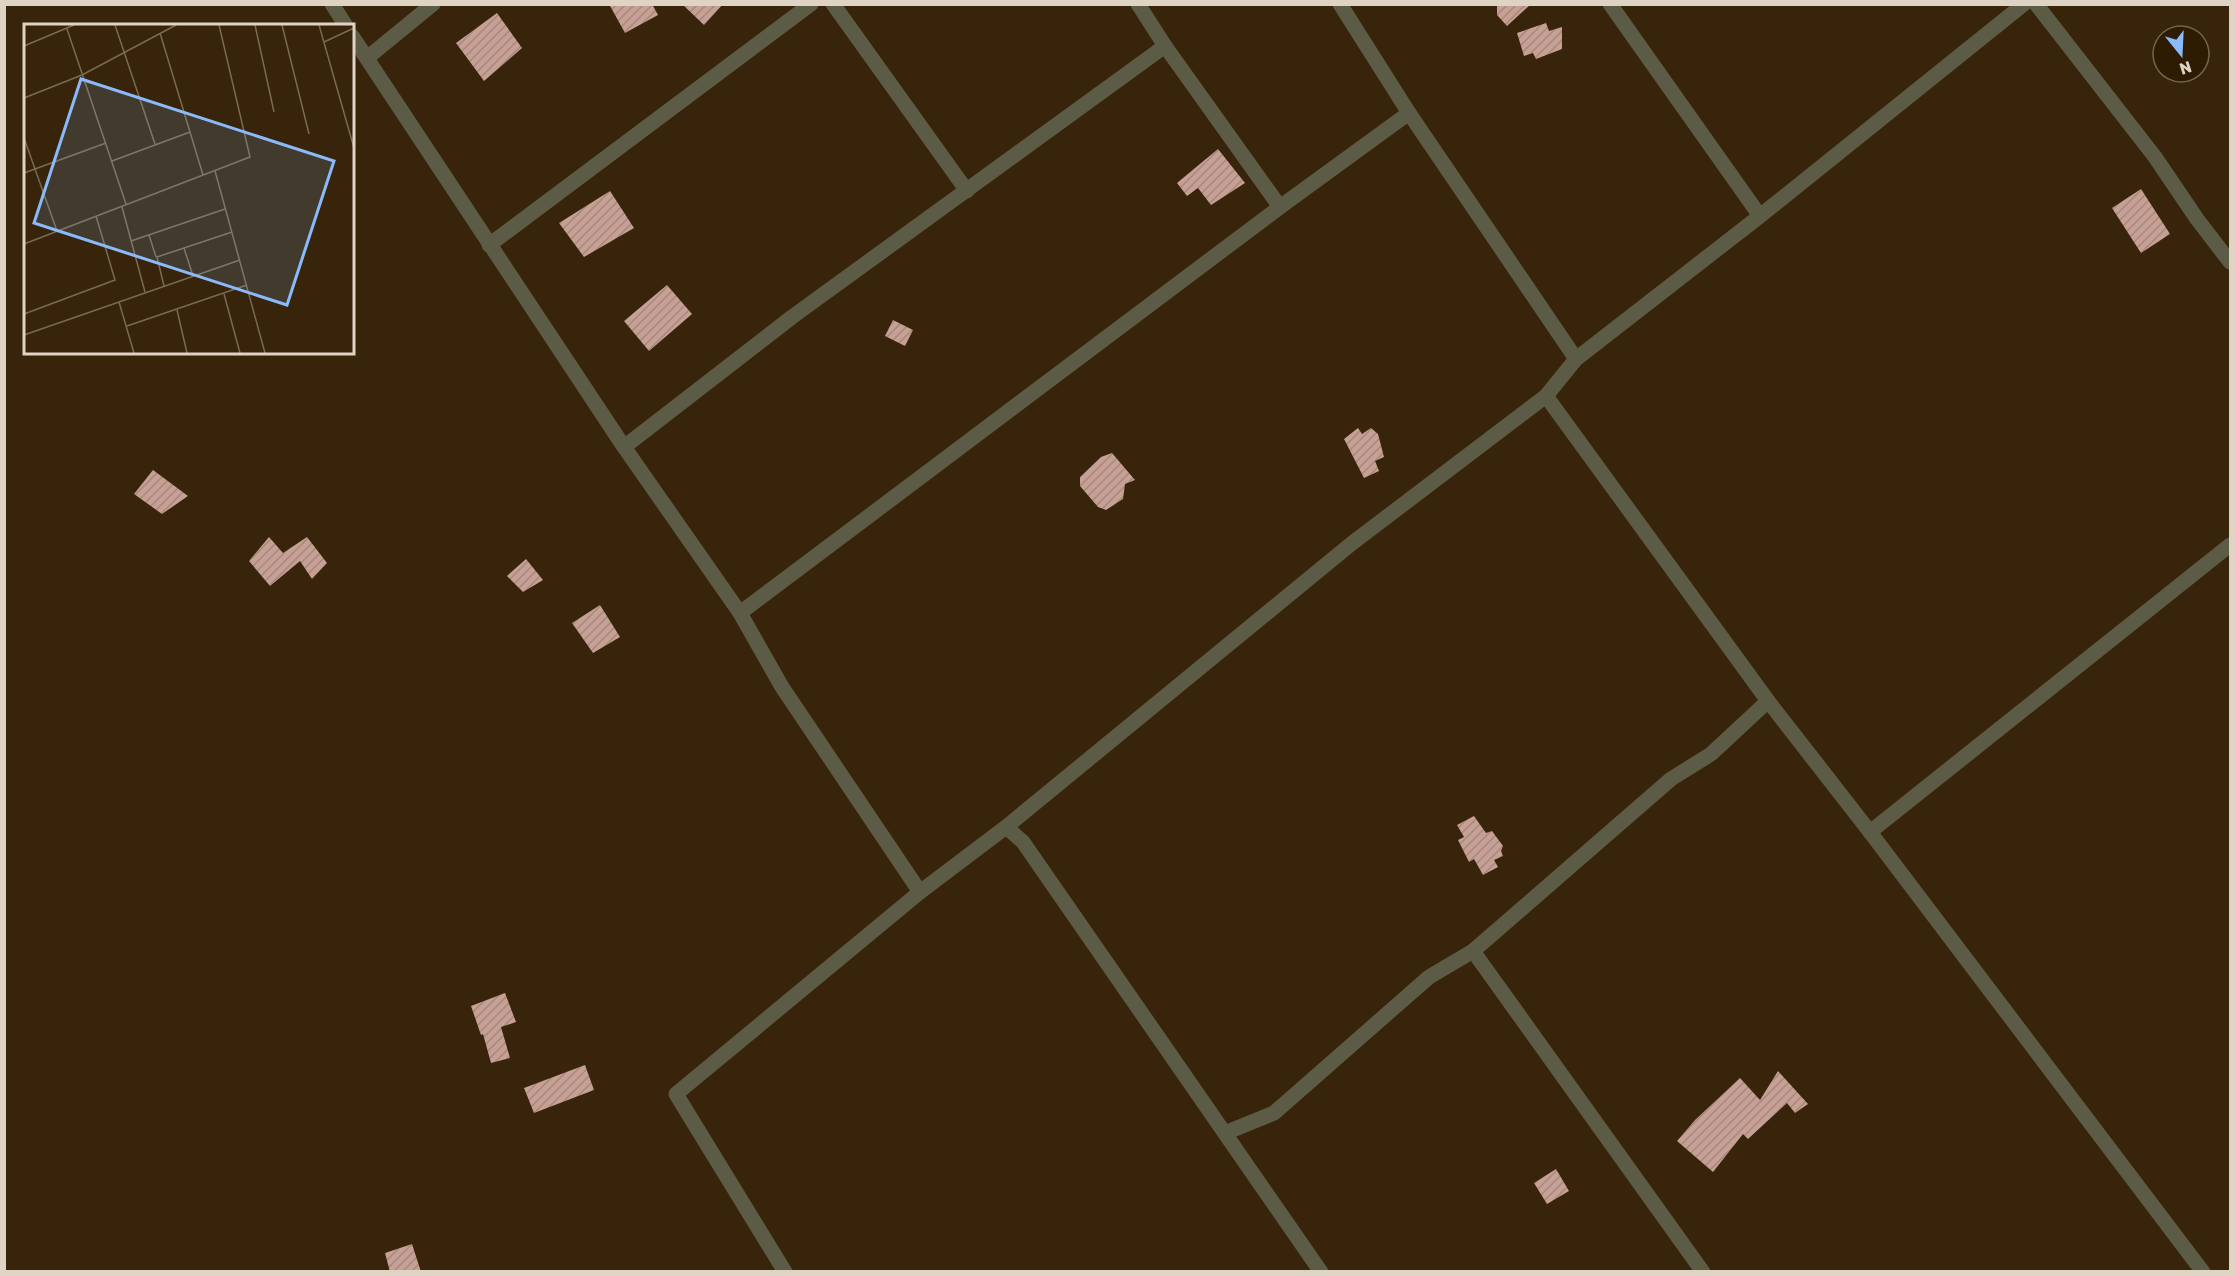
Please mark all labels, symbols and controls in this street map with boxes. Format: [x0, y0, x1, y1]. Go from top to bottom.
inset map [24, 24, 354, 354]
north arrow [2151, 24, 2211, 84]
text: N [2177, 57, 2194, 79]

